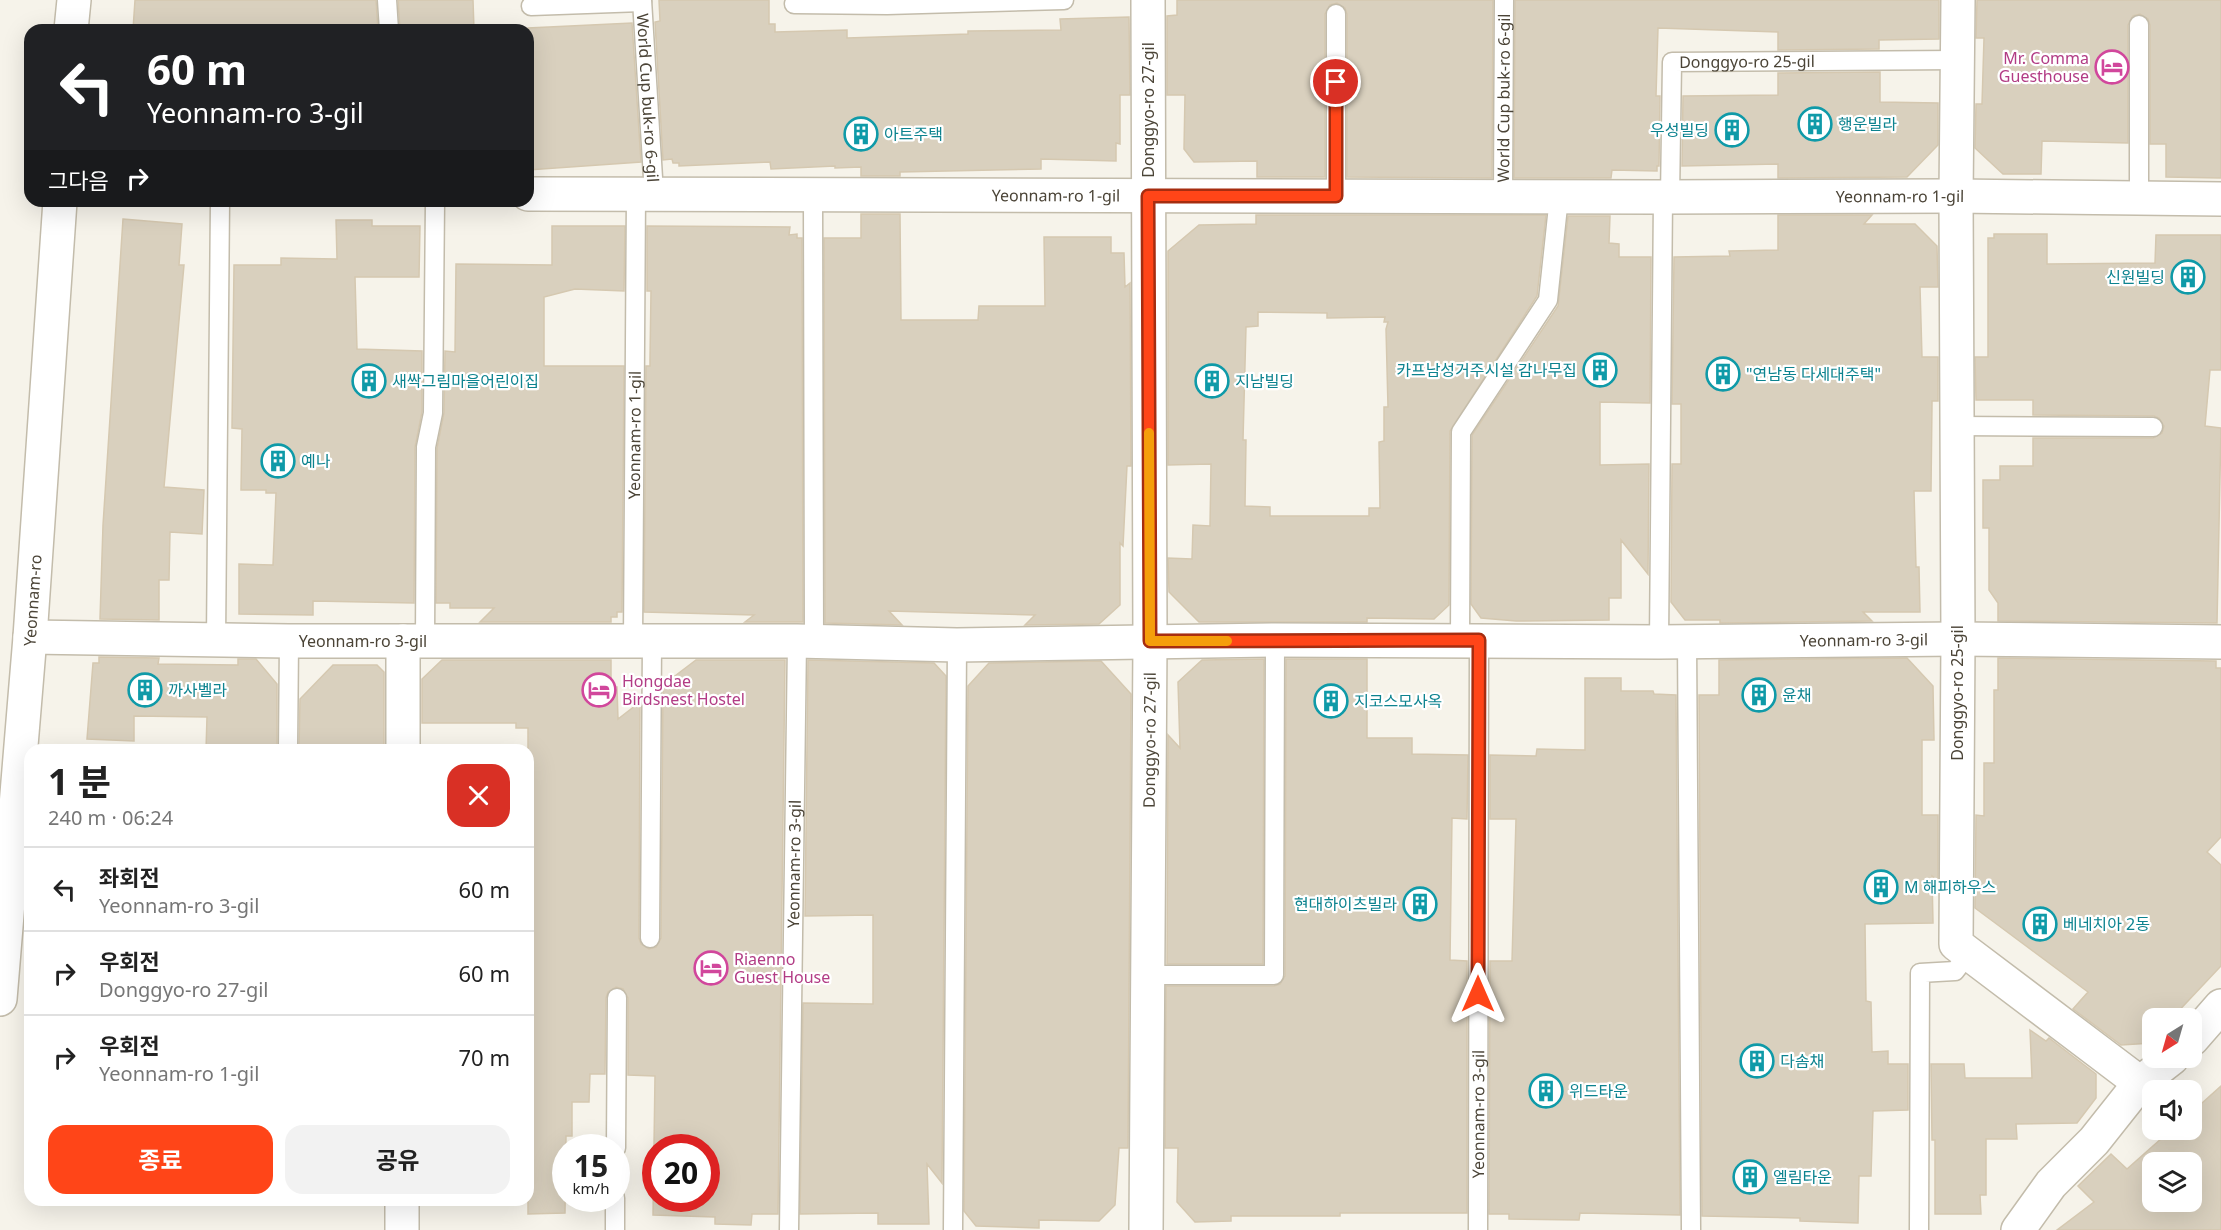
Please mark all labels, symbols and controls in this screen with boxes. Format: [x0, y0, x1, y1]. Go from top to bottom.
street label: World Cup buk-ro 6-gil [632, 13, 664, 183]
street label: World Cup buk-ro 6-gil [1492, 13, 1515, 183]
text: 60 m [147, 40, 247, 97]
street label: Donggyo-ro 27-gil [1137, 42, 1159, 178]
place label: Mr. Comma Guesthouse [1999, 47, 2089, 87]
icon: left [48, 48, 126, 126]
hotel icon: Mr. Comma Guesthouse [2094, 49, 2130, 85]
street label: Donggyo-ro 25-gil [1679, 50, 1815, 73]
pin [1310, 56, 1361, 107]
icon: arrive [1319, 65, 1352, 98]
text: Yeonnam-ro 3-gil [147, 94, 364, 131]
building icon: 행운빌라 [1797, 106, 1833, 142]
building icon: 우성빌딩 [1714, 112, 1750, 148]
place label: 행운빌라 [1838, 113, 1897, 135]
building icon: 아트주택 [843, 116, 879, 152]
place label: 우성빌딩 [1650, 119, 1709, 141]
place label: 아트주택 [884, 123, 943, 145]
icon: right [121, 162, 154, 195]
text: 그다음 [48, 165, 109, 195]
street label: Yeonnam-ro 1-gil [992, 184, 1120, 207]
street label: Yeonnam-ro 1-gil [1836, 185, 1964, 207]
building icon: 신원빌딩 [2170, 259, 2206, 295]
place label: 신원빌딩 [2106, 266, 2165, 288]
building icon: 카프남성거주시설 감나무집 [1582, 352, 1618, 388]
building icon: "연남동 다세대주택" [1705, 356, 1741, 392]
place label: 카프남성거주시설 감나무집 [1396, 359, 1577, 381]
building icon: 새싹그림마을어린이집 [351, 363, 387, 399]
building icon: 지남빌딩 [1194, 363, 1230, 399]
place label: "연남동 다세대주택" [1746, 363, 1881, 385]
place label: 새싹그림마을어린이집 [392, 370, 539, 392]
place label: 지남빌딩 [1235, 370, 1294, 392]
street label: Yeonnam-ro 1-gil [623, 371, 646, 499]
building icon: 예나 [260, 443, 296, 479]
place label: 예나 [301, 450, 331, 472]
street label: Yeonnam-ro [18, 554, 47, 647]
street label: Donggyo-ro 25-gil [1946, 625, 1968, 761]
street label: Yeonnam-ro 3-gil [1800, 628, 1928, 652]
street label: Yeonnam-ro 3-gil [299, 630, 427, 652]
place label: Hongdae Birdsnest Hostel [622, 670, 745, 710]
building icon: 까사벨라 [127, 672, 163, 708]
hotel icon: Hongdae Birdsnest Hostel [581, 672, 617, 708]
street label: Donggyo-ro 27-gil [1138, 672, 1161, 808]
building icon: 윤채 [1741, 677, 1777, 713]
place label: 까사벨라 [168, 679, 227, 701]
building icon: 지코스모사옥 [1313, 683, 1349, 719]
place label: 윤채 [1782, 684, 1811, 706]
place label: 지코스모사옥 [1354, 690, 1442, 712]
text: 1 분 [48, 757, 111, 806]
button: close [447, 764, 510, 827]
street label: Yeonnam-ro 3-gil [782, 800, 806, 928]
text: 240 m · 06:24 [48, 804, 173, 831]
text: 좌회전 [99, 862, 160, 892]
building icon: M 해피하우스 [1863, 869, 1899, 905]
icon: left [48, 873, 81, 906]
text: 60 m [459, 874, 510, 904]
place label: M 해피하우스 [1904, 876, 1996, 898]
building icon: 현대하이츠빌라 [1402, 886, 1438, 922]
text: Yeonnam-ro 3-gil [99, 892, 259, 919]
place label: 현대하이츠빌라 [1294, 893, 1397, 915]
building icon: 베네치아 2동 [2022, 906, 2058, 942]
place label: 베네치아 2동 [2063, 913, 2150, 935]
text: 우회전 [99, 946, 160, 976]
place label: Riaenno Guest House [734, 948, 830, 988]
hotel icon: Riaenno Guest House [693, 950, 729, 986]
icon: right [48, 957, 81, 990]
text: 60 m [459, 958, 510, 988]
position arrow [1446, 962, 1510, 1026]
text: Donggyo-ro 27-gil [99, 976, 269, 1003]
north arrow [2142, 1008, 2202, 1068]
map controls [2142, 1008, 2202, 1212]
text: 우회전 [99, 1030, 160, 1060]
icon: right [48, 1041, 81, 1074]
text: 70 m [459, 1042, 510, 1072]
building icon: 다솜채 [1739, 1043, 1775, 1079]
street label: Yeonnam-ro 3-gil [1467, 1050, 1489, 1178]
place label: 다솜채 [1780, 1050, 1824, 1072]
text: Yeonnam-ro 1-gil [99, 1060, 259, 1087]
building icon: 위드타운 [1528, 1073, 1564, 1109]
place label: 위드타운 [1569, 1080, 1628, 1102]
button: sound [2142, 1080, 2202, 1140]
button: 종료 [48, 1125, 273, 1194]
button: 공유 [285, 1125, 510, 1194]
speed limit sign: 20 [642, 1134, 720, 1212]
text: 15 [574, 1145, 608, 1186]
button: layers [2142, 1152, 2202, 1212]
building icon: 엘림타운 [1732, 1159, 1768, 1195]
place label: 엘림타운 [1773, 1166, 1832, 1188]
text: km/h [573, 1178, 609, 1198]

